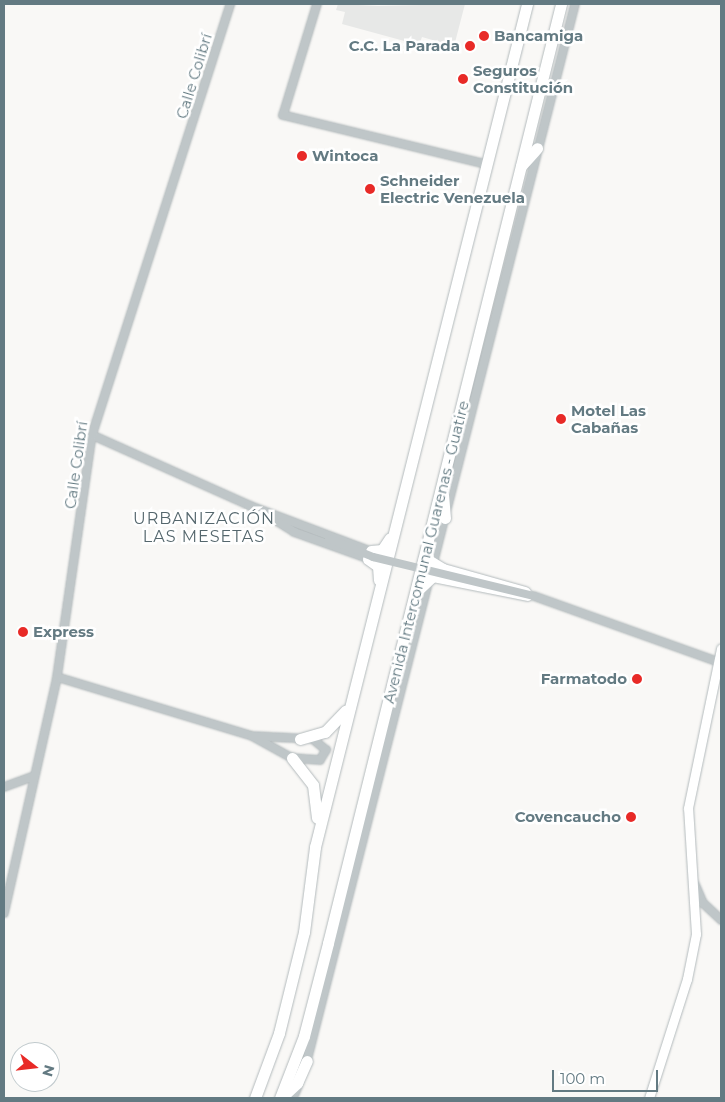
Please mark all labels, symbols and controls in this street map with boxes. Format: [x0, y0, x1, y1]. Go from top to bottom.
place label: Bancamiga [494, 27, 583, 45]
marker: Bancamiga [478, 30, 490, 42]
street label: Calle Colibrí [172, 31, 216, 121]
place label: C.C. La Parada [349, 37, 460, 55]
marker: C.C. La Parada [464, 40, 476, 52]
place label: Seguros Constitución [473, 61, 573, 96]
marker: Seguros Constitución [457, 73, 469, 85]
place label: Wintoca [312, 147, 378, 165]
marker: Wintoca [296, 150, 308, 162]
place label: Schneider Electric Venezuela [380, 171, 525, 206]
marker: Schneider Electric Venezuela [364, 183, 376, 195]
street label: Avenida Intercomunal Guarenas - Guatire [380, 399, 472, 705]
place label: Motel Las Cabañas [571, 401, 646, 436]
marker: Motel Las Cabañas [555, 413, 567, 425]
street label: Calle Colibrí [61, 420, 91, 510]
district label: URBANIZACIÓN LAS MESETAS [132, 509, 276, 547]
place label: Express [33, 623, 94, 641]
marker: Express [17, 626, 29, 638]
place label: Farmatodo [541, 670, 627, 688]
marker: Farmatodo [631, 673, 643, 685]
place label: Covencaucho [515, 808, 621, 826]
marker: Covencaucho [625, 811, 637, 823]
north arrow [10, 1042, 60, 1092]
scale bar [555, 1060, 661, 1092]
text: N [38, 1063, 59, 1079]
text: 100 m [560, 1069, 605, 1088]

